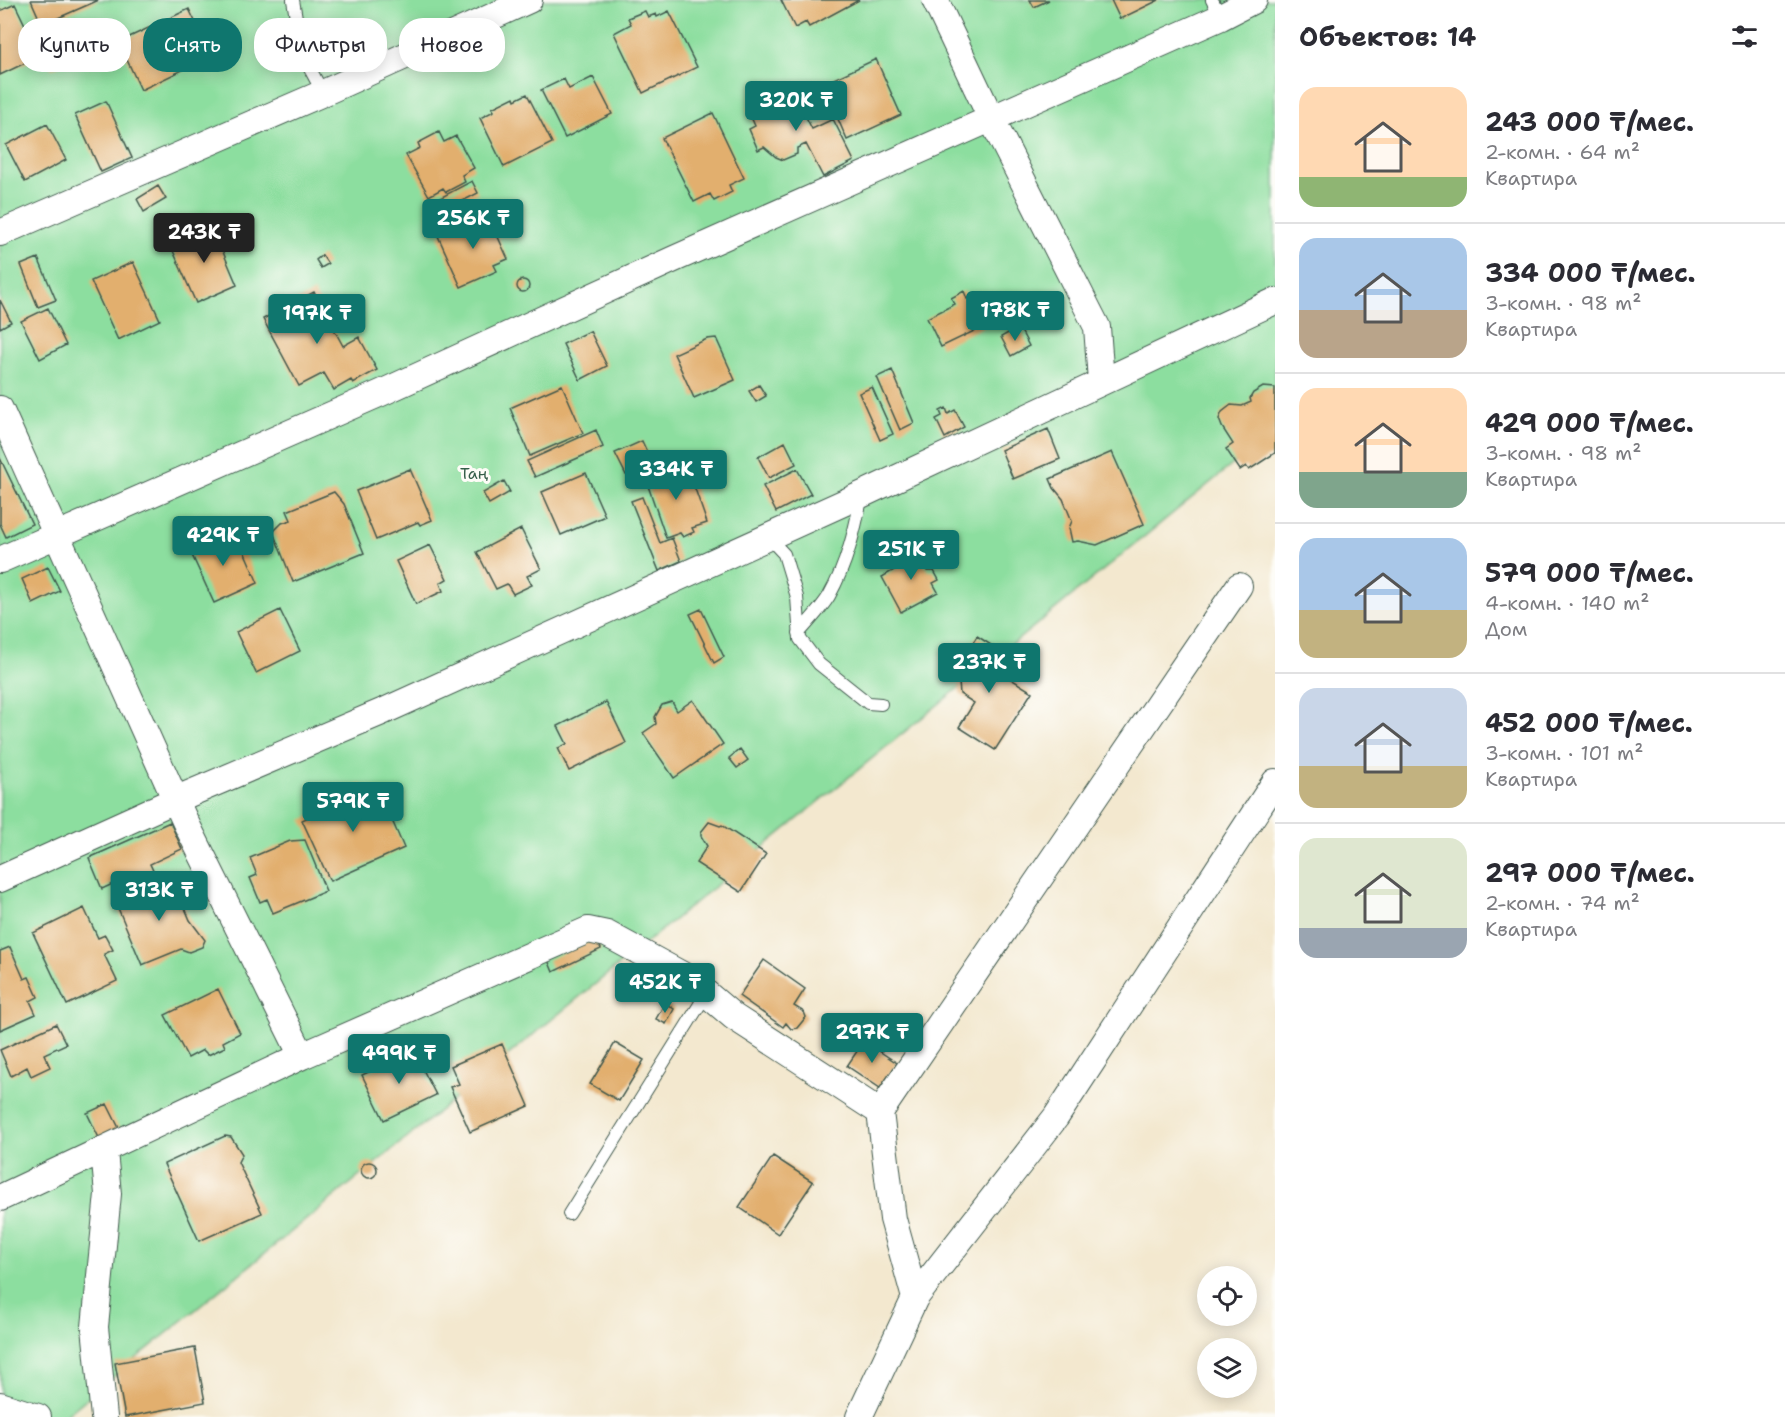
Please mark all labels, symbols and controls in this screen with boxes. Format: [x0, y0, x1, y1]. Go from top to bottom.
chip: Купить [18, 18, 131, 72]
chip: Снять [143, 18, 242, 72]
chip: Фильтры [254, 18, 387, 72]
chip: Новое [399, 18, 505, 72]
text: Объектов: 14 [1299, 19, 1476, 54]
icon: filters [1728, 20, 1761, 53]
pin: 320K ₸ [747, 81, 845, 132]
text: 320K ₸ [759, 87, 833, 113]
text: 243 000 ₸/мес. [1485, 104, 1694, 139]
icon: home [1347, 111, 1419, 183]
text: 2-комн. · 64 m² [1485, 139, 1640, 165]
text: Квартира [1485, 165, 1577, 191]
pin: 256K ₸ [424, 199, 522, 250]
text: 256K ₸ [436, 205, 510, 231]
pin: 243K ₸ [155, 213, 253, 264]
text: 243K ₸ [167, 219, 241, 245]
text: 334 000 ₸/мес. [1485, 255, 1696, 290]
icon: home [1347, 262, 1419, 334]
text: 3-комн. · 98 m² [1485, 290, 1642, 316]
pin: 178K ₸ [966, 291, 1064, 342]
pin: 197K ₸ [268, 294, 366, 345]
text: 178K ₸ [980, 297, 1050, 323]
text: 197K ₸ [282, 300, 352, 326]
text: Квартира [1485, 316, 1577, 342]
text: 429 000 ₸/мес. [1485, 405, 1694, 440]
icon: home [1347, 412, 1419, 484]
text: 3-комн. · 98 m² [1485, 440, 1642, 466]
pin: 334K ₸ [627, 450, 725, 501]
text: 334K ₸ [639, 456, 713, 482]
park label: Таң [460, 463, 489, 484]
text: Квартира [1485, 466, 1577, 492]
pin: 429K ₸ [174, 516, 272, 567]
text: 429K ₸ [186, 522, 260, 548]
pin: 251K ₸ [862, 530, 960, 581]
text: 251K ₸ [877, 536, 945, 562]
text: 579 000 ₸/мес. [1485, 555, 1694, 590]
icon: home [1347, 562, 1419, 634]
text: 4-комн. · 140 m² [1485, 590, 1649, 616]
text: Дом [1485, 616, 1527, 642]
pin: 237K ₸ [940, 643, 1038, 694]
text: 237K ₸ [952, 649, 1026, 675]
text: 452 000 ₸/мес. [1485, 705, 1693, 740]
icon: home [1347, 712, 1419, 784]
text: 3-комн. · 101 m² [1485, 740, 1643, 766]
text: Квартира [1485, 766, 1577, 792]
pin: 579K ₸ [304, 782, 402, 833]
text: 579K ₸ [317, 788, 389, 814]
text: 297 000 ₸/мес. [1485, 855, 1695, 890]
icon: home [1347, 862, 1419, 934]
pin: 313K ₸ [110, 871, 208, 922]
text: 313K ₸ [125, 877, 193, 903]
text: 2-комн. · 74 m² [1485, 890, 1640, 916]
text: Квартира [1485, 916, 1577, 942]
pin: 452K ₸ [616, 963, 714, 1014]
text: 452K ₸ [629, 969, 701, 995]
pin: 297K ₸ [823, 1013, 921, 1064]
text: 297K ₸ [835, 1019, 909, 1045]
pin: 499K ₸ [350, 1034, 448, 1085]
text: 499K ₸ [362, 1040, 436, 1066]
map controls [1197, 1266, 1257, 1398]
button: locate [1197, 1266, 1257, 1326]
button: layers [1197, 1338, 1257, 1398]

